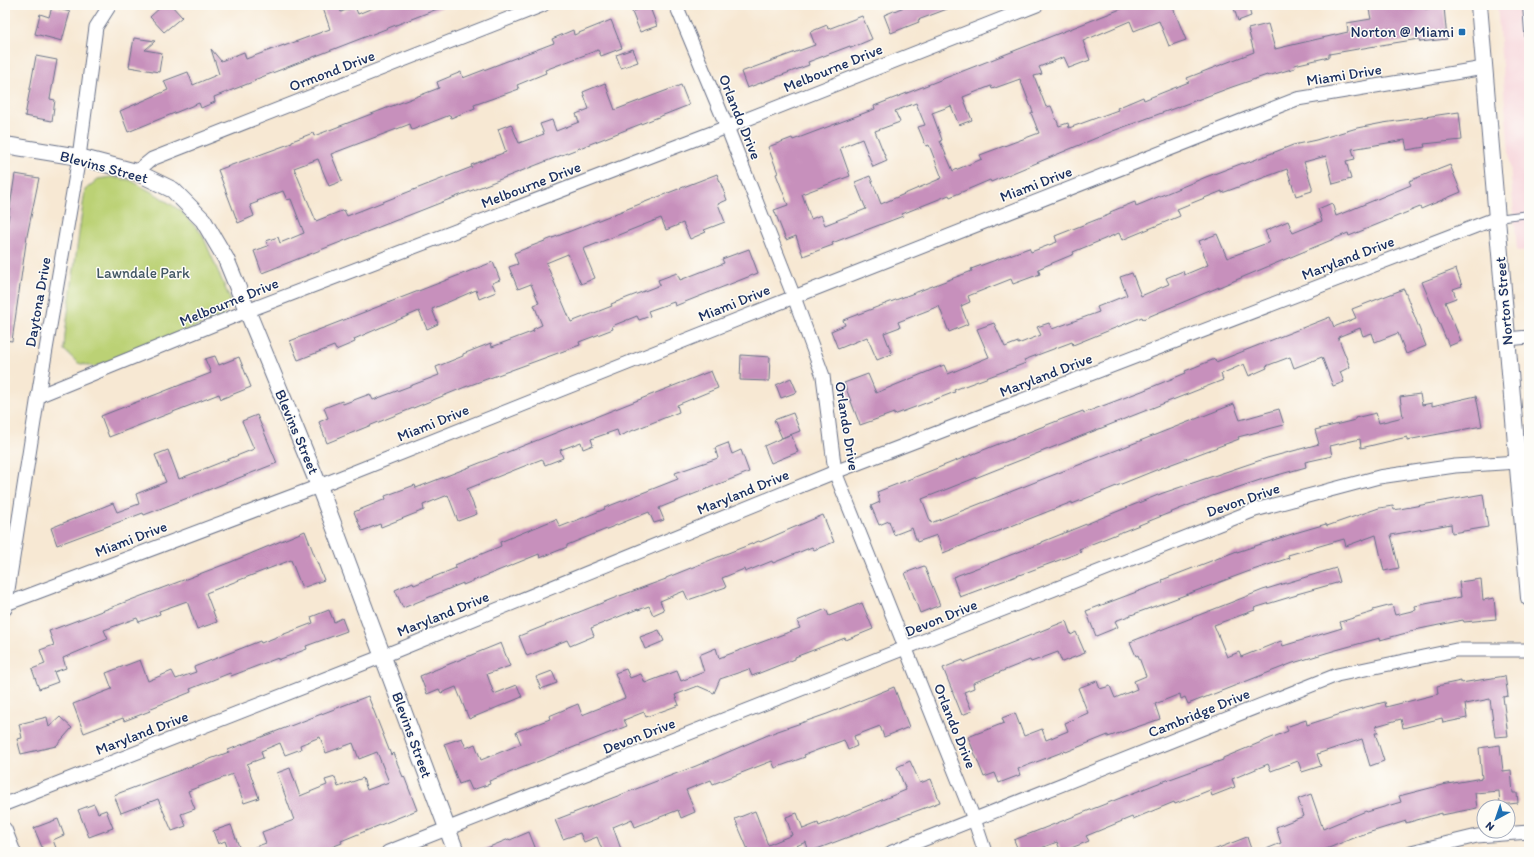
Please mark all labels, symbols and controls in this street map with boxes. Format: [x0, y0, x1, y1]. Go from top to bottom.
place label: Norton @ Miami [1351, 23, 1454, 41]
marker: Norton @ Miami [1457, 27, 1467, 37]
street label: Melbourne Drive [781, 40, 885, 96]
street label: Ormond Drive [287, 46, 377, 96]
street label: Miami Drive [1305, 60, 1383, 90]
street label: Orlando Drive [715, 72, 765, 162]
street label: Blevins Street [58, 147, 150, 187]
street label: Melbourne Drive [479, 158, 583, 212]
street label: Miami Drive [997, 162, 1075, 206]
street label: Maryland Drive [1299, 232, 1397, 284]
street label: Daytona Drive [21, 255, 55, 349]
street label: Norton Street [1491, 256, 1517, 346]
park label: Lawndale Park [96, 264, 190, 282]
street label: Melbourne Drive [177, 274, 281, 330]
street label: Miami Drive [695, 280, 773, 326]
street label: Maryland Drive [997, 349, 1095, 401]
street label: Orlando Drive [831, 380, 863, 472]
street label: Blevins Street [271, 387, 323, 477]
street label: Miami Drive [394, 400, 472, 446]
street label: Maryland Drive [694, 465, 792, 519]
street label: Devon Drive [1204, 479, 1282, 521]
street label: Miami Drive [92, 517, 170, 561]
street label: Maryland Drive [394, 587, 492, 641]
street label: Devon Drive [902, 595, 980, 641]
street label: Orlando Drive [930, 681, 980, 771]
street label: Cambridge Drive [1146, 684, 1252, 742]
street label: Blevins Street [388, 689, 436, 781]
street label: Maryland Drive [93, 707, 191, 759]
street label: Devon Drive [600, 714, 678, 758]
north arrow [1476, 799, 1516, 839]
text: N [1483, 819, 1497, 834]

